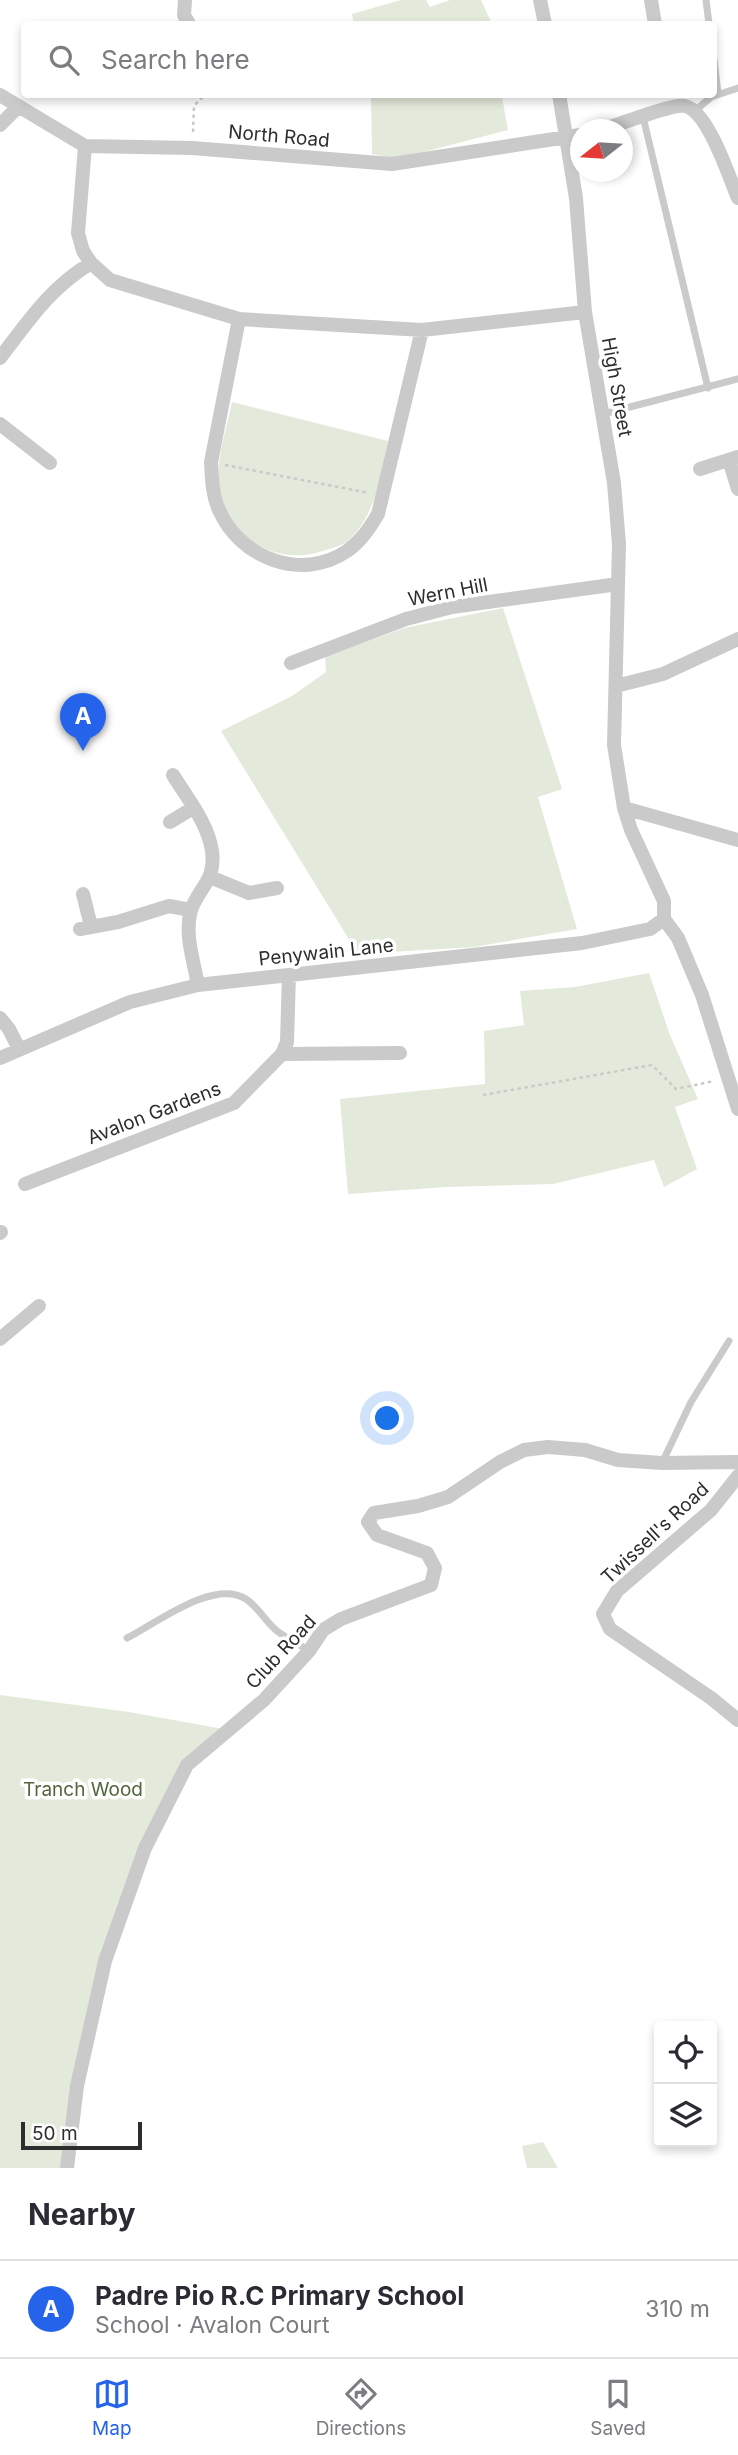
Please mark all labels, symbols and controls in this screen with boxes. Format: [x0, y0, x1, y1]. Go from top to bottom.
search box [21, 21, 717, 98]
icon: search [45, 41, 83, 79]
text: Search here [101, 44, 250, 75]
north arrow [570, 119, 633, 182]
street label: North Road [227, 120, 331, 152]
street label: High Street [597, 335, 637, 439]
street label: Wern Hill [406, 573, 490, 611]
pin: A [60, 693, 106, 751]
street label: Penywain Lane [257, 933, 395, 971]
street label: Avalon Gardens [84, 1077, 224, 1149]
your location [370, 1401, 404, 1435]
street label: Twissell's Road [597, 1477, 713, 1589]
street label: Club Road [241, 1610, 321, 1694]
park label: Tranch Wood [23, 1778, 143, 1801]
map controls [654, 2021, 717, 2147]
button: locate [654, 2021, 717, 2084]
button: layers [654, 2084, 717, 2147]
scale bar [21, 2119, 142, 2151]
text: 50 m [32, 2122, 78, 2145]
text: Nearby [28, 2196, 136, 2232]
text: Padre Pio R.C Primary School [95, 2280, 464, 2311]
text: A [42, 2295, 60, 2323]
text: 310 m [645, 2295, 710, 2323]
text: School · Avalon Court [95, 2311, 329, 2339]
tab: Map [92, 2375, 132, 2440]
tab: Directions [316, 2375, 406, 2440]
tab: Saved [590, 2375, 646, 2440]

